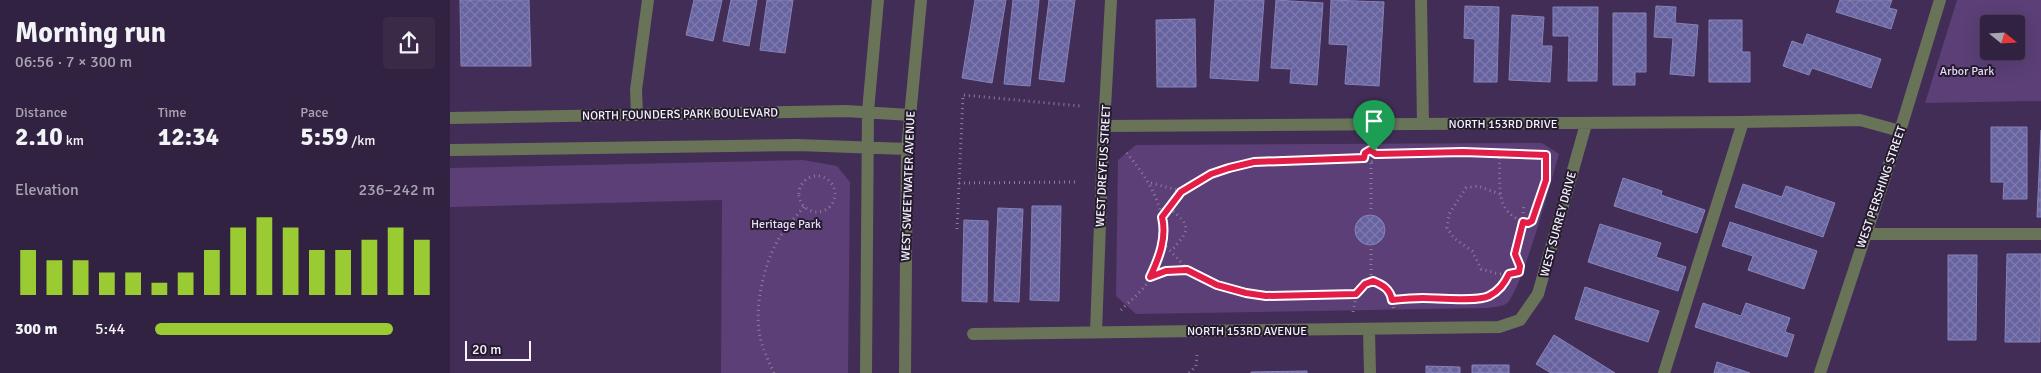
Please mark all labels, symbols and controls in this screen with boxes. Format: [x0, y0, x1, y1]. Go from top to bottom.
north arrow [1980, 15, 2025, 60]
map controls [1980, 15, 2025, 60]
text: Morning run [15, 16, 166, 50]
button: share [383, 17, 435, 69]
text: 06:56 · 7 × 300 m [15, 52, 132, 72]
park label: Arbor Park [1940, 64, 1994, 79]
pin [1353, 100, 1395, 151]
text: Distance [15, 104, 67, 121]
text: Time [158, 104, 187, 121]
text: Pace [300, 104, 329, 121]
street label: NORTH FOUNDERS PARK BOULEVARD [582, 105, 778, 124]
street label: WEST DREYFUS STREET [1093, 105, 1114, 227]
icon: arrive [1360, 107, 1388, 135]
street label: WEST SWEETWATER AVENUE [898, 110, 919, 261]
street label: NORTH 153RD DRIVE [1449, 117, 1558, 132]
text: 2.10 [15, 121, 63, 152]
text: 12:34 [158, 121, 219, 152]
text: 5:59 [300, 121, 348, 152]
street label: WEST PERSHING STREET [1853, 124, 1910, 250]
text: km [63, 132, 84, 149]
text: /km [348, 132, 375, 149]
street label: WEST SURREY DRIVE [1537, 170, 1580, 279]
text: Elevation [15, 180, 79, 200]
text: 236–242 m [358, 180, 435, 200]
park label: Heritage Park [751, 217, 821, 232]
text: 300 m [15, 319, 57, 339]
text: 5:44 [95, 319, 125, 339]
street label: NORTH 153RD AVENUE [1187, 324, 1307, 339]
scale bar [465, 338, 531, 361]
text: 20 m [472, 341, 501, 358]

